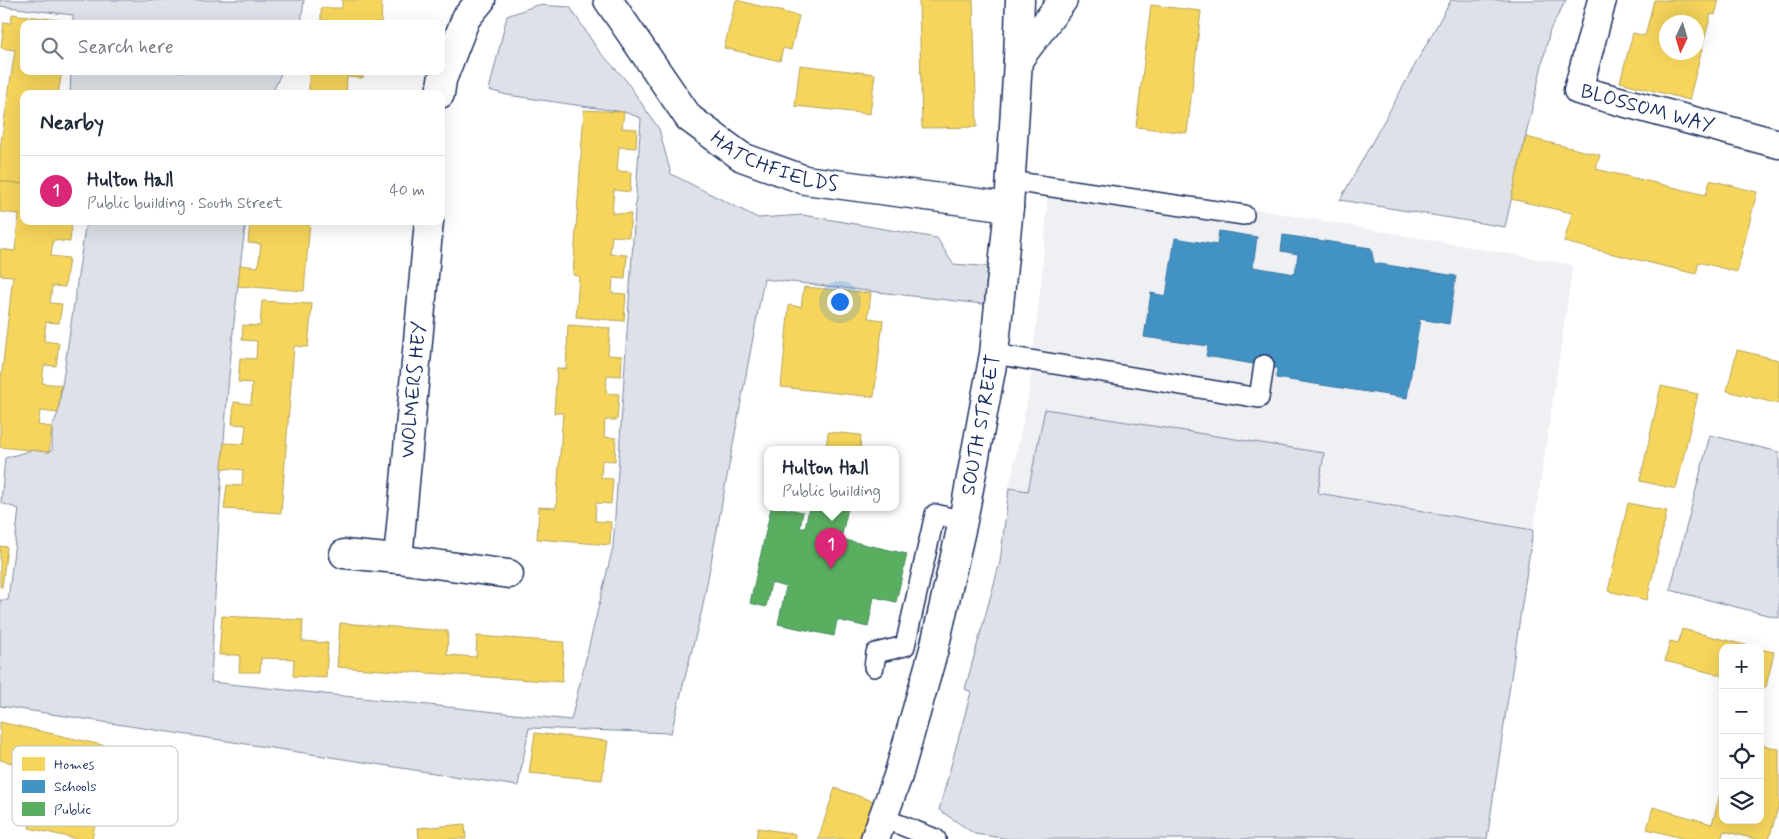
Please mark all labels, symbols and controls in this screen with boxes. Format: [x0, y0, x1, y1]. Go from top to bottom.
north arrow [1659, 15, 1704, 60]
search box [20, 20, 445, 75]
icon: search [38, 34, 66, 62]
text: Search here [78, 35, 174, 60]
street label: BLOSSOM WAY [1577, 78, 1717, 140]
text: Nearby [40, 109, 104, 137]
street label: HATCHFIELDS [705, 125, 840, 198]
text: Hulton Hall [87, 168, 174, 193]
text: 1 [52, 180, 60, 201]
text: 40 m [389, 180, 425, 201]
text: Public building · South Street [87, 193, 283, 214]
your location [827, 289, 853, 315]
street label: WOLMERS HEY [394, 320, 433, 459]
street label: SOUTH STREET [955, 352, 1007, 498]
popup [764, 446, 899, 511]
text: Hulton Hall [782, 456, 869, 481]
text: Public building [782, 481, 881, 502]
pin: 1 [815, 528, 847, 569]
map controls [1719, 644, 1764, 824]
button: + [1719, 644, 1764, 689]
button: − [1719, 689, 1764, 734]
button: locate [1719, 734, 1764, 779]
legend [12, 746, 178, 826]
text: Homes [54, 756, 95, 774]
text: Schools [54, 778, 97, 796]
button: layers [1719, 779, 1764, 824]
text: Public [54, 801, 91, 819]

